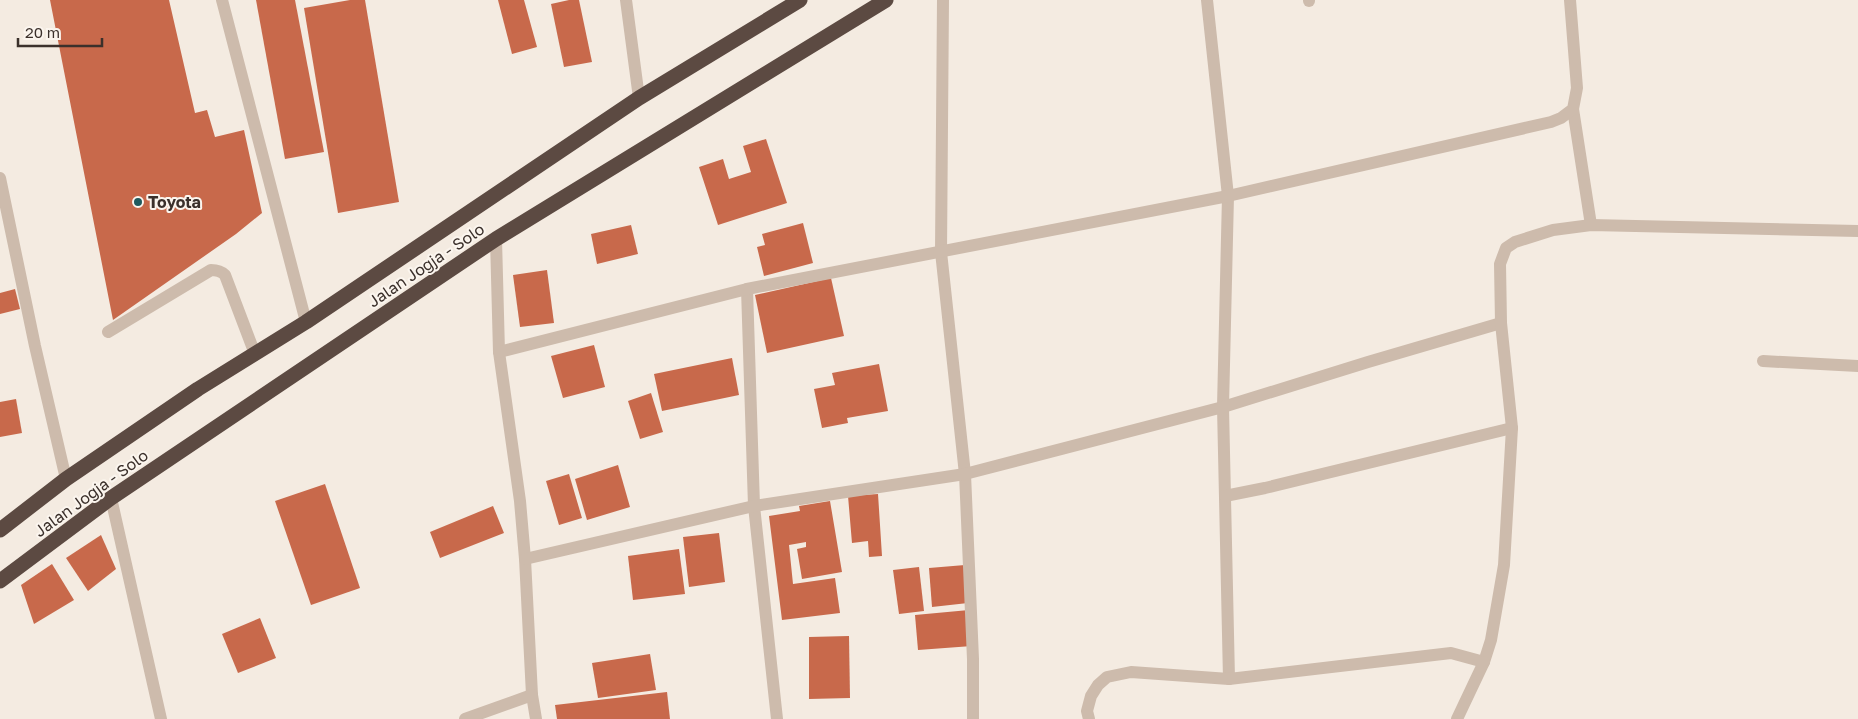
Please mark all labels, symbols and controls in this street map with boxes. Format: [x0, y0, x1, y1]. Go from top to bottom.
scale bar [18, 15, 101, 47]
text: 20 m [25, 23, 60, 41]
place label: Toyota [148, 192, 201, 212]
marker: Toyota [132, 196, 144, 208]
street label: Jalan Jogja - Solo [364, 219, 488, 311]
street label: Jalan Jogja - Solo [30, 445, 152, 541]

